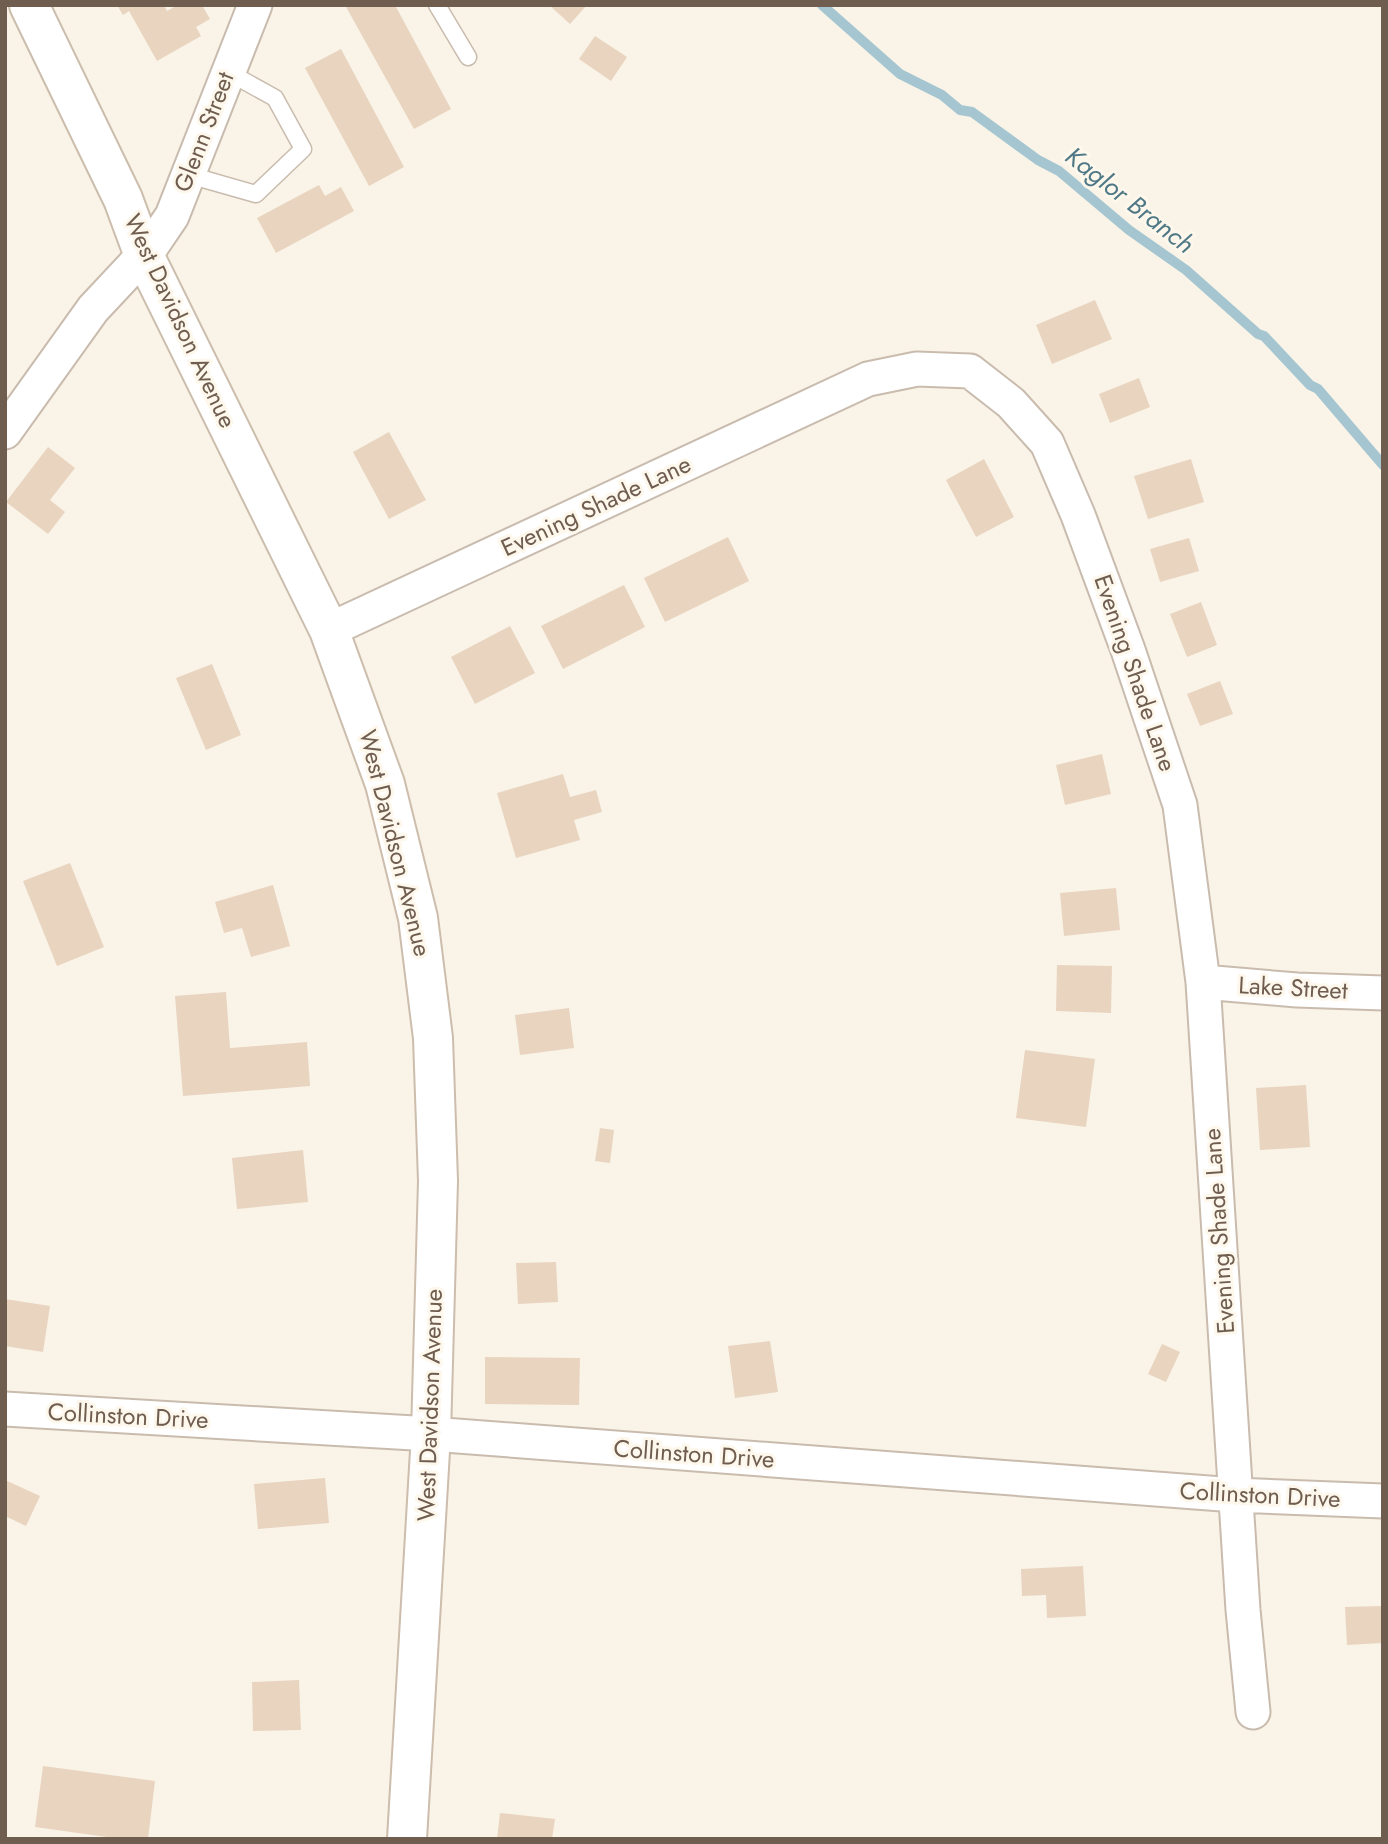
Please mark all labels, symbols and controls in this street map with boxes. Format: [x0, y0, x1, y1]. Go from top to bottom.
street label: Glenn Street [165, 66, 243, 197]
water label: Kaglor Branch [1057, 137, 1203, 263]
street label: West Davidson Avenue [115, 208, 245, 434]
street label: Evening Shade Lane [495, 446, 696, 565]
street label: Evening Shade Lane [1085, 570, 1186, 776]
street label: West Davidson Avenue [350, 726, 441, 960]
street label: Lake Street [1237, 967, 1349, 1008]
street label: Evening Shade Lane [1194, 1127, 1243, 1335]
street label: West Davidson Avenue [408, 1288, 451, 1522]
street label: Collinston Drive [47, 1394, 209, 1437]
street label: Collinston Drive [612, 1430, 776, 1477]
street label: Collinston Drive [1179, 1473, 1341, 1516]

